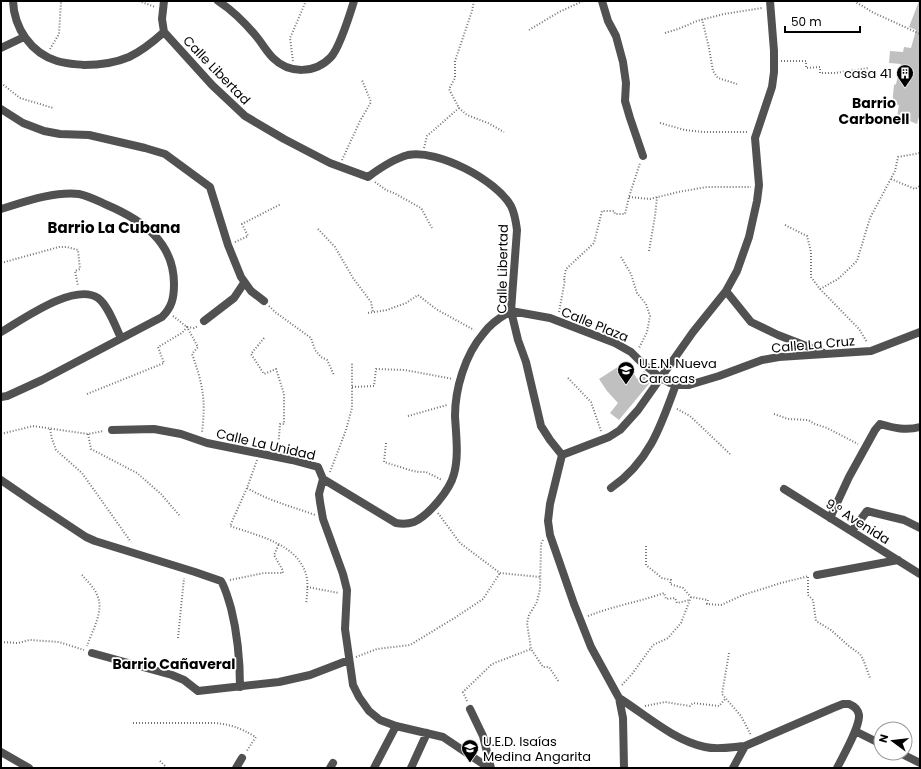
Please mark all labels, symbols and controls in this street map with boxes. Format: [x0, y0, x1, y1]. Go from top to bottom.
scale bar [785, 8, 860, 34]
text: 50 m [791, 13, 822, 30]
street label: Calle Libertad [179, 32, 255, 109]
building icon: casa 41 [895, 63, 915, 88]
place label: casa 41 [844, 64, 892, 83]
district label: Barrio Carbonell [839, 93, 909, 129]
district label: Barrio La Cubana [48, 217, 180, 238]
street label: Calle Libertad [492, 224, 513, 314]
street label: Calle Plaza [558, 302, 631, 347]
street label: Calle La Cruz [770, 331, 856, 358]
place label: U.E.N. Nueva Caracas [639, 354, 717, 388]
school or university icon: U.E.N. Nueva Caracas [616, 360, 636, 385]
street label: Calle La Unidad [214, 424, 317, 465]
street label: 9.° Avenida [822, 494, 894, 549]
district label: Barrio Cañaveral [113, 654, 235, 674]
north arrow [873, 721, 913, 761]
place label: U.E.D. Isaías Medina Angarita [483, 732, 591, 766]
text: N [875, 732, 892, 744]
school or university icon: U.E.D. Isaías Medina Angarita [460, 738, 480, 763]

